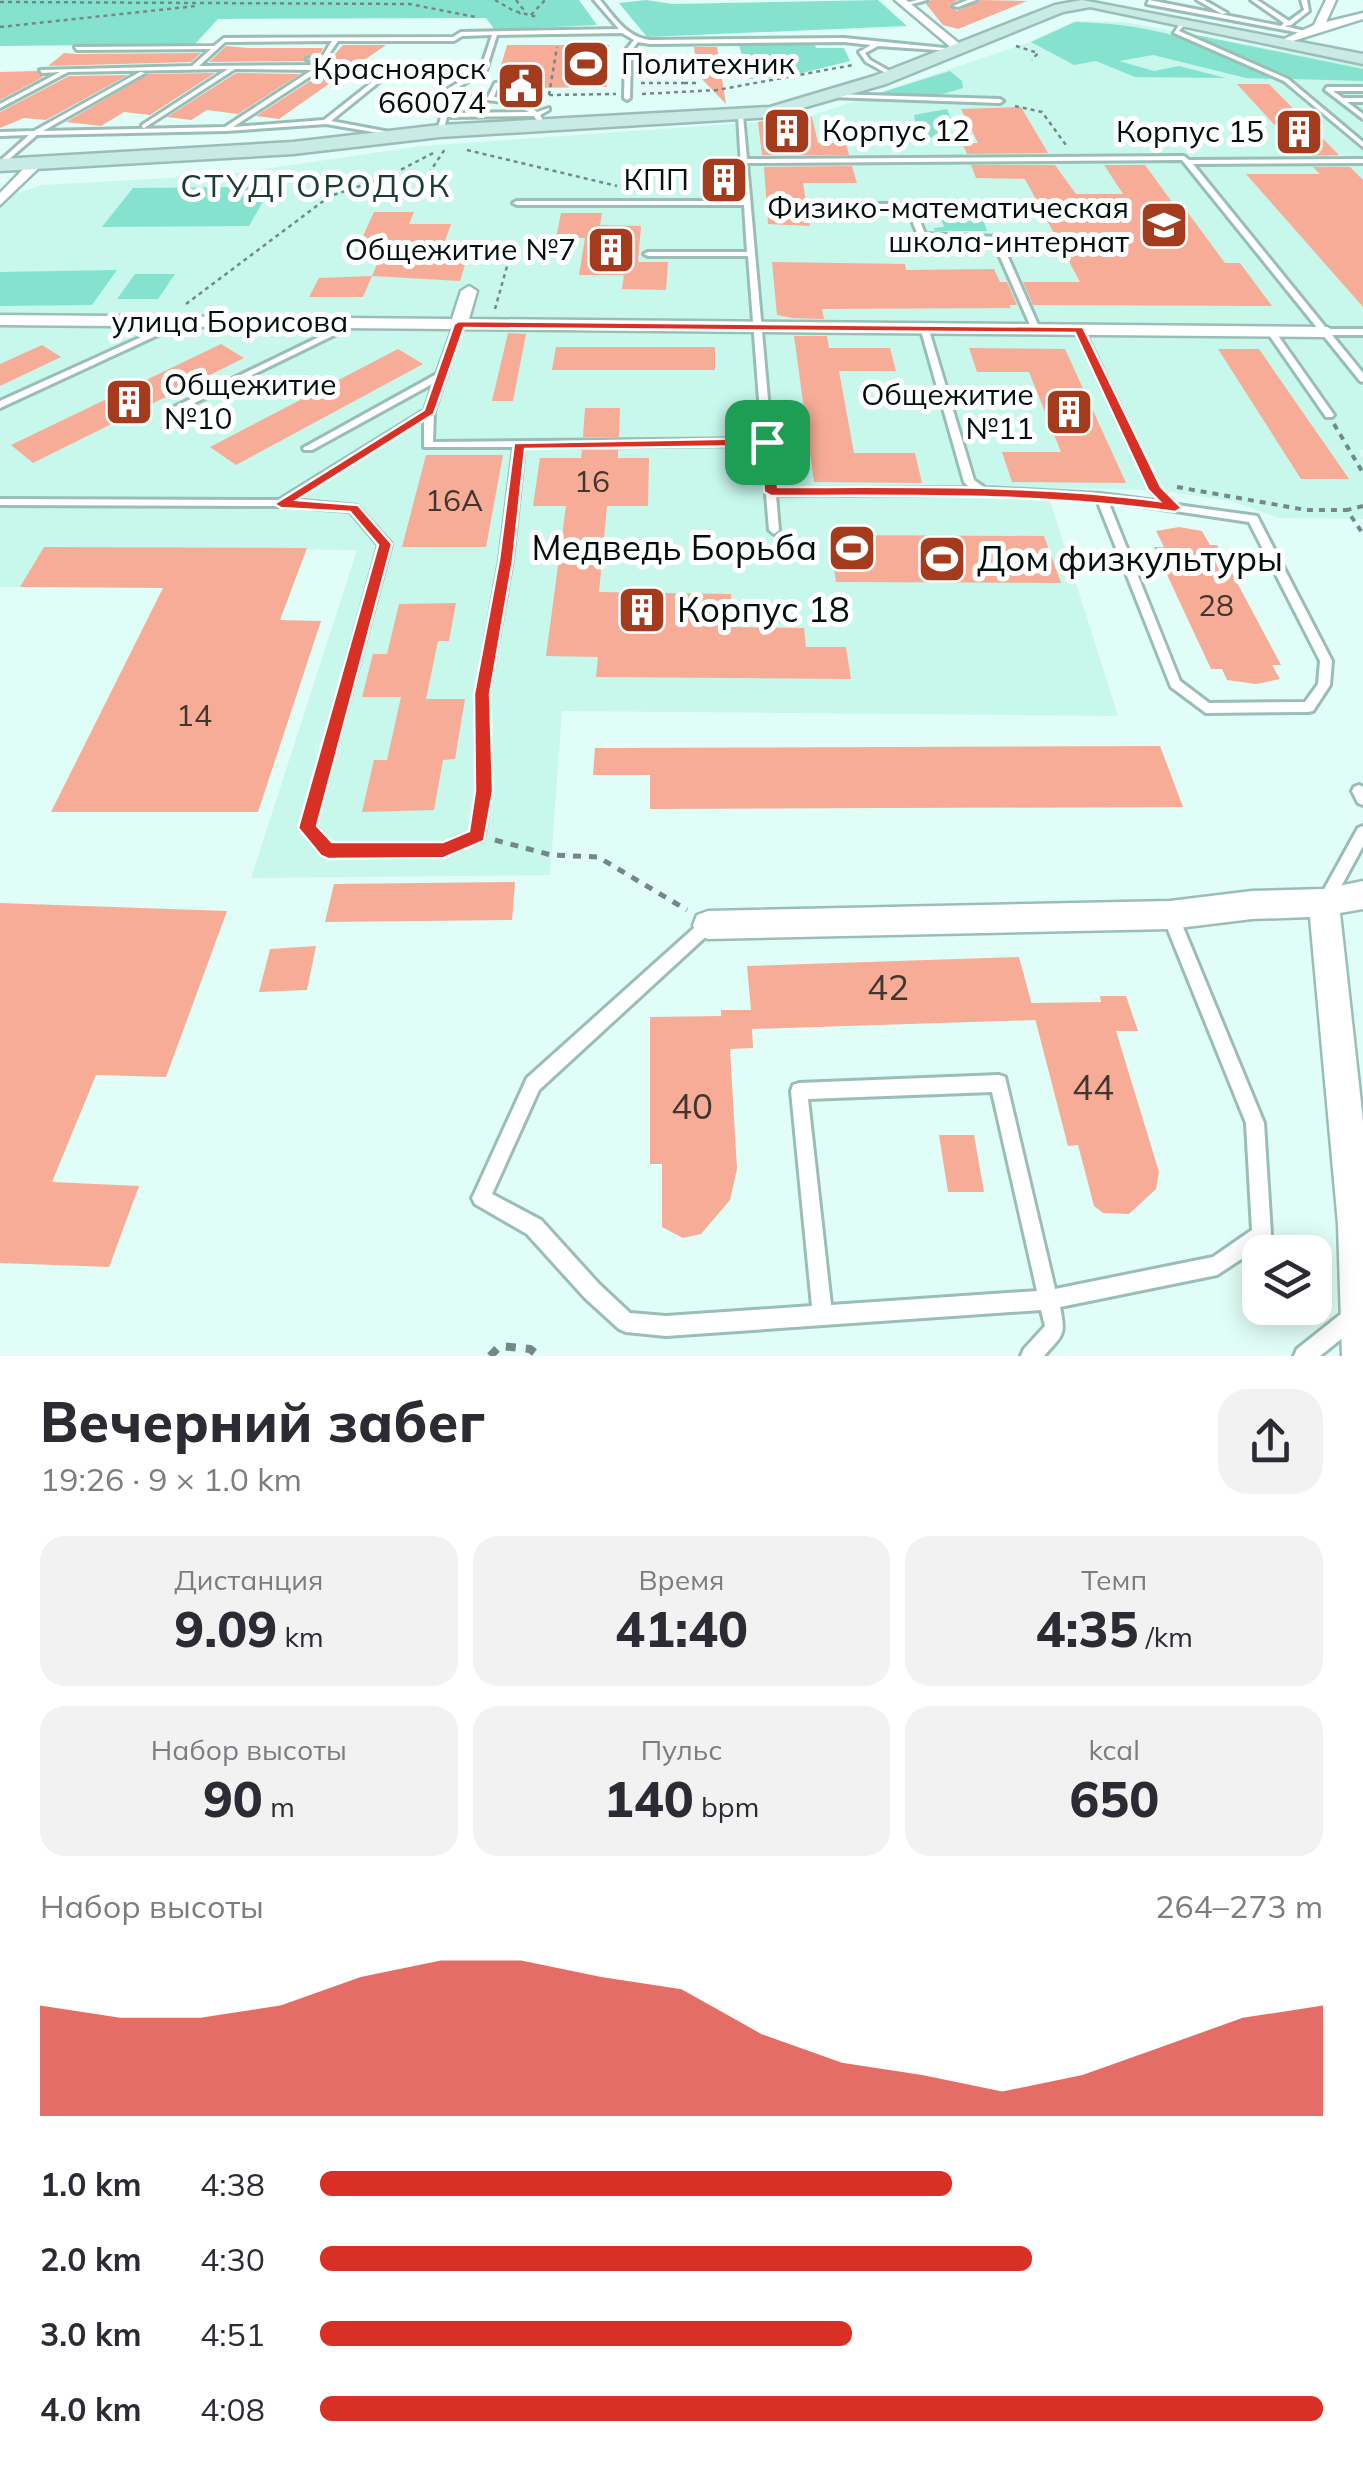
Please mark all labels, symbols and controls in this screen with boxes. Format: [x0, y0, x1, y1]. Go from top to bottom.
sports icon: Политехник [560, 38, 612, 90]
place label: Политехник [621, 44, 796, 82]
place label: Красноярск 660074 [313, 49, 487, 121]
public building icon: Красноярск 660074 [495, 60, 547, 112]
building icon: Корпус 12 [761, 105, 813, 157]
building icon: Корпус 15 [1273, 106, 1325, 158]
place label: Корпус 12 [822, 111, 970, 149]
place label: Корпус 15 [1116, 112, 1264, 150]
building icon: КПП [698, 154, 750, 206]
place label: КПП [623, 160, 689, 198]
district label: СТУДГОРОДОК [180, 165, 452, 205]
place label: Физико-математическая школа-интернат [767, 188, 1129, 260]
school or university icon: Физико-математическая школа-интернат [1138, 199, 1190, 251]
building icon: Общежитие №7 [585, 224, 637, 276]
place label: Общежитие №7 [345, 230, 576, 268]
street label: улица Борисова [112, 302, 348, 340]
place label: Общежитие №10 [164, 365, 337, 437]
place label: Общежитие №11 [861, 375, 1034, 447]
building icon: Общежитие №10 [103, 376, 155, 428]
building icon: Общежитие №11 [1043, 386, 1095, 438]
pin [725, 400, 810, 485]
icon: arrive [740, 415, 795, 470]
house number: 16 [574, 462, 610, 500]
house number: 16А [425, 481, 483, 519]
sports icon: Медведь Борьба [826, 522, 878, 574]
place label: Медведь Борьба [531, 525, 817, 569]
sports icon: Дом физкультуры [916, 533, 968, 585]
place label: Дом физкультуры [977, 536, 1283, 580]
building icon: Корпус 18 [616, 584, 668, 636]
house number: 28 [1198, 586, 1234, 624]
place label: Корпус 18 [677, 587, 850, 631]
house number: 14 [176, 696, 212, 734]
house number: 42 [867, 965, 909, 1009]
house number: 44 [1072, 1065, 1114, 1109]
house number: 40 [671, 1084, 713, 1128]
map controls [1242, 1235, 1332, 1325]
button: layers [1242, 1235, 1332, 1325]
text: Вечерний забег [40, 1387, 485, 1456]
button: share [1218, 1389, 1323, 1494]
text: 19:26 · 9 × 1.0 km [40, 1459, 302, 1499]
text: Дистанция [174, 1562, 323, 1597]
text: Время [639, 1562, 724, 1597]
text: Темп [1081, 1562, 1147, 1597]
text: 9.09 [174, 1597, 277, 1660]
text: 41:40 [615, 1597, 748, 1660]
text: 4:35 [1036, 1597, 1139, 1660]
text: km [277, 1619, 323, 1654]
text: /km [1139, 1619, 1193, 1654]
text: Набор высоты [151, 1732, 347, 1767]
text: Пульс [641, 1732, 722, 1767]
text: kcal [1089, 1732, 1140, 1767]
text: 90 [203, 1767, 263, 1830]
text: 140 [604, 1767, 694, 1830]
text: 650 [1069, 1767, 1159, 1830]
text: m [263, 1789, 295, 1824]
text: bpm [694, 1789, 759, 1824]
text: Набор высоты [40, 1886, 264, 1926]
text: 264–273 m [1155, 1886, 1323, 1926]
text: 1.0 km [40, 2164, 142, 2204]
text: 4:38 [200, 2164, 265, 2204]
text: 2.0 km [40, 2239, 142, 2279]
text: 4:30 [200, 2239, 265, 2279]
text: 3.0 km [40, 2314, 142, 2354]
text: 4:51 [200, 2314, 265, 2354]
text: 4.0 km [40, 2389, 142, 2429]
text: 4:08 [200, 2389, 265, 2429]

